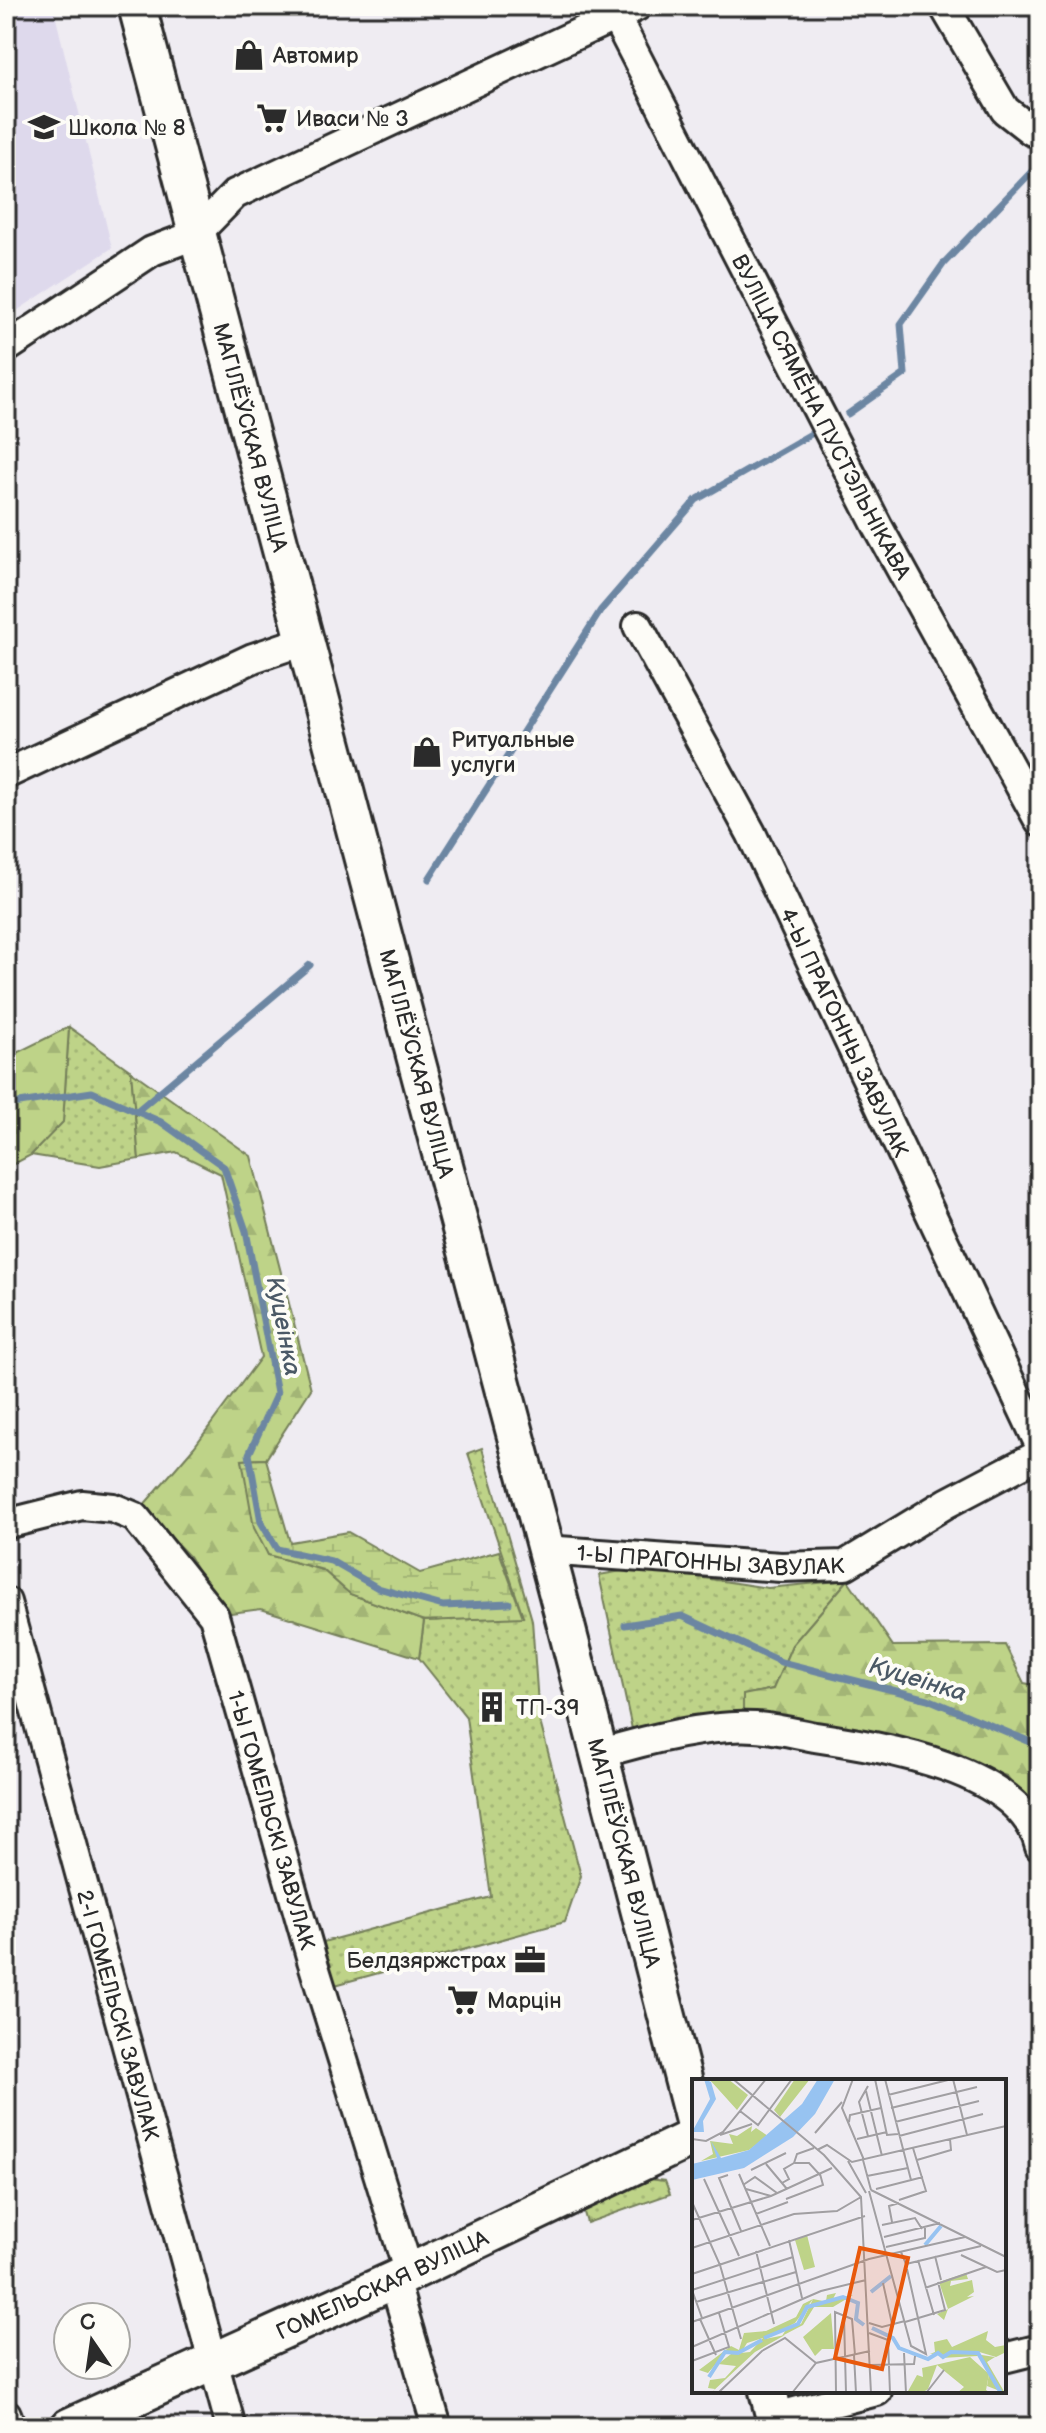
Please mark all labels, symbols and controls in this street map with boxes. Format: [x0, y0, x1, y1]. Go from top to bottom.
shop icon: Автомир [232, 38, 266, 72]
place label: Автомир [272, 43, 359, 70]
supermarket icon: Иваси № 3 [255, 101, 289, 135]
place label: Иваси № 3 [296, 106, 409, 133]
school or university icon: Школа № 8 [27, 110, 61, 144]
place label: Школа № 8 [68, 115, 186, 142]
street label: ВУЛІЦА СЯМЁНА ПУСТЭЛЬНІКАВА [725, 250, 916, 585]
street label: МАГІЛЁЎСКАЯ ВУЛІЦА [207, 320, 293, 556]
place label: Ритуальные услуги [451, 727, 574, 779]
shop icon: Ритуальные услуги [410, 735, 444, 769]
street label: 4-Ы ПРАГОННЫ ЗАВУЛАК [773, 904, 914, 1162]
street label: МАГІЛЁЎСКАЯ ВУЛІЦА [372, 947, 459, 1182]
water label: Куцеінка [260, 1274, 307, 1378]
street label: 1-Ы ПРАГОННЫ ЗАВУЛАК [576, 1540, 845, 1582]
water label: Куцеінка [866, 1651, 970, 1708]
street label: 1-Ы ГОМЕЛЬСКІ ЗАВУЛАК [221, 1688, 321, 1954]
building icon: ТП-39 [475, 1690, 509, 1724]
place label: ТП-39 [516, 1695, 580, 1722]
street label: МАГІЛЁЎСКАЯ ВУЛІЦА [581, 1736, 666, 1971]
street label: 2-І ГОМЕЛЬСКІ ЗАВУЛАК [70, 1887, 164, 2144]
office icon: Белдзяржстрах [513, 1943, 547, 1977]
place label: Белдзяржстрах [346, 1948, 506, 1975]
supermarket icon: Марцін [446, 1983, 480, 2017]
place label: Марцін [487, 1988, 562, 2015]
inset map [692, 2079, 1006, 2393]
street label: ГОМЕЛЬСКАЯ ВУЛІЦА [272, 2225, 494, 2346]
north arrow [52, 2301, 132, 2381]
text: С [77, 2308, 98, 2338]

